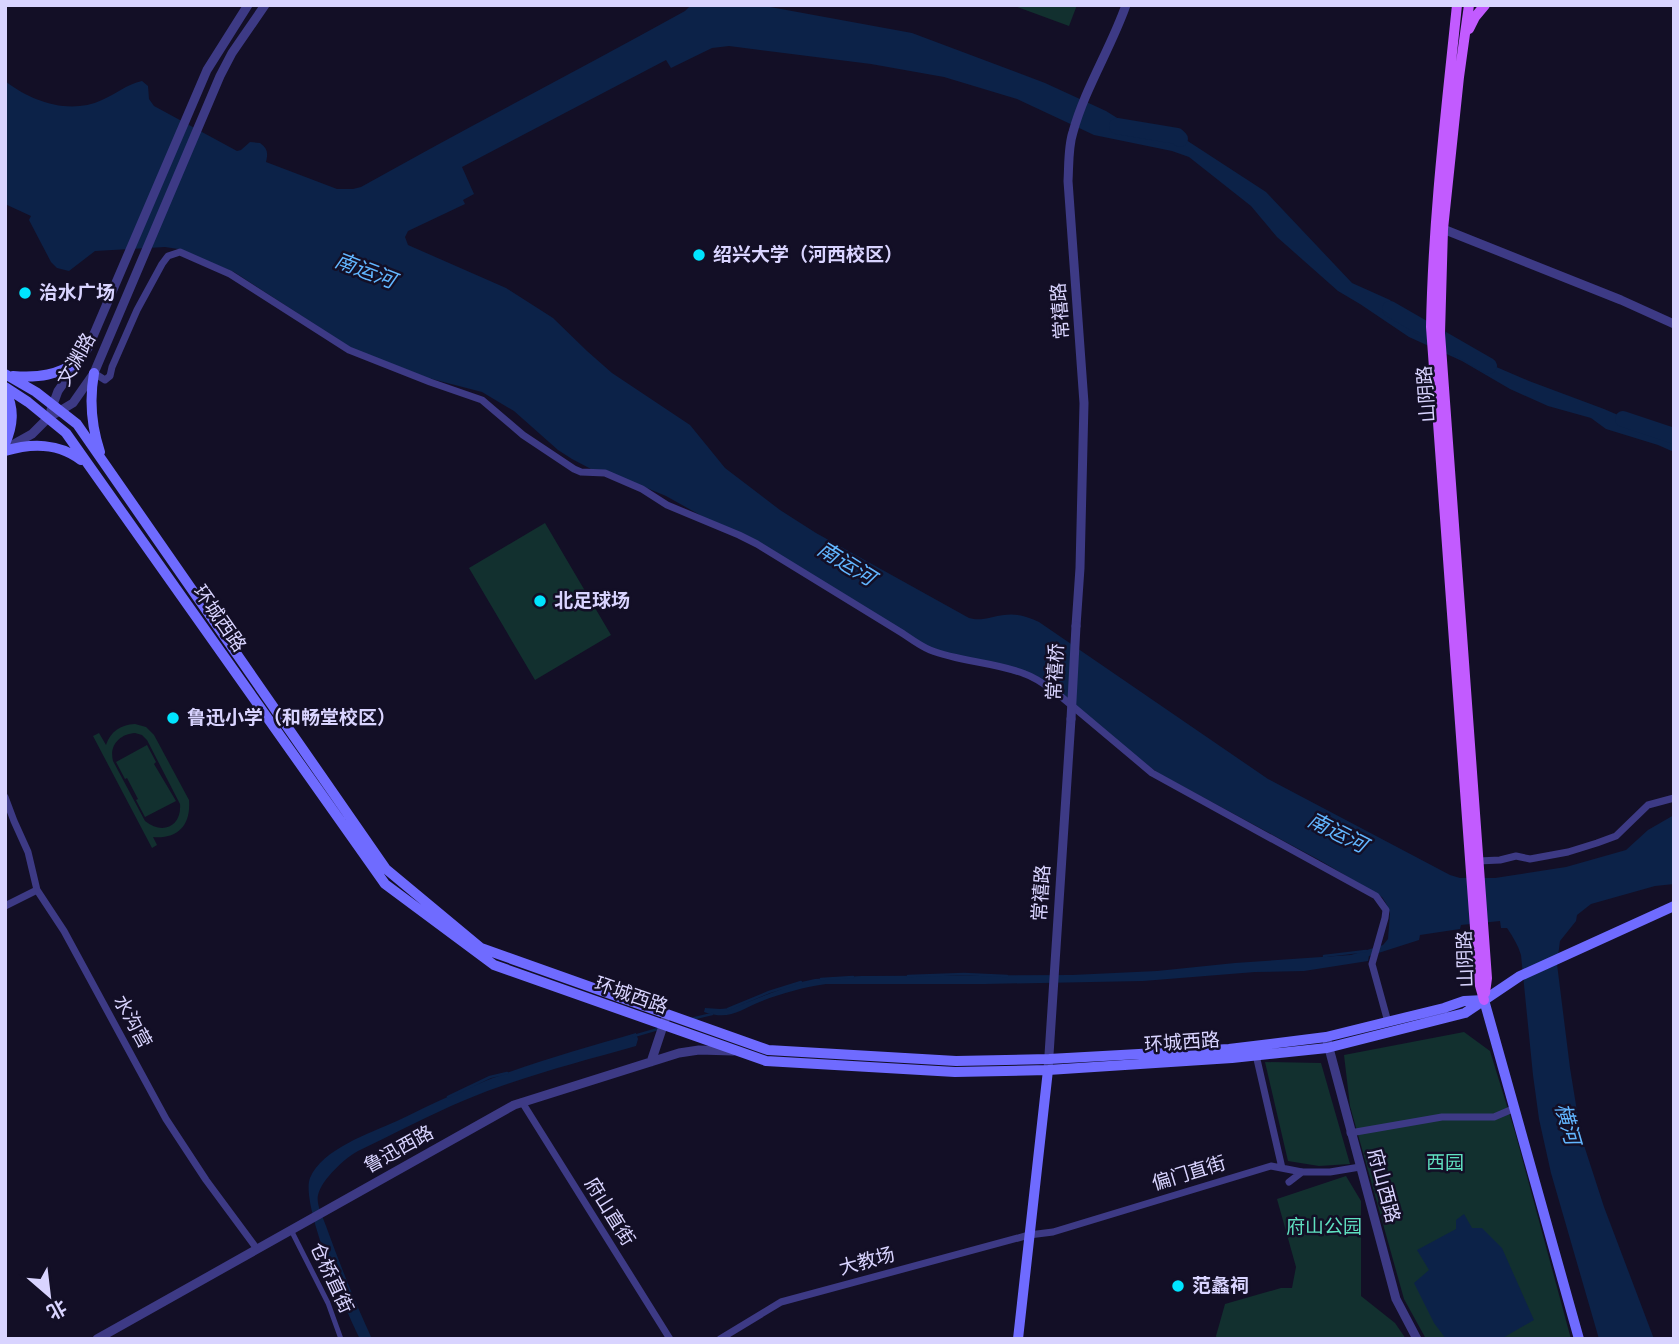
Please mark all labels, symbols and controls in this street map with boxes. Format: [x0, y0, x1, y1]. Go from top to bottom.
place label: 绍兴大学（河西校区） [713, 244, 903, 267]
marker: 绍兴大学（河西校区） [691, 247, 707, 263]
water label: 南运河 [331, 248, 403, 295]
place label: 治水广场 [39, 282, 115, 305]
street label: 常禧路 [1048, 282, 1074, 340]
marker: 治水广场 [17, 285, 33, 301]
street label: 文渊路 [53, 329, 101, 391]
street label: 山阴路 [1414, 365, 1440, 423]
water label: 南运河 [813, 537, 883, 593]
street label: 环城西路 [188, 581, 250, 657]
place label: 北足球场 [554, 590, 630, 613]
marker: 北足球场 [532, 593, 548, 609]
street label: 常禧桥 [1043, 643, 1069, 701]
place label: 鲁迅小学（和畅堂校区） [187, 707, 396, 730]
marker: 鲁迅小学（和畅堂校区） [165, 710, 181, 726]
water label: 南运河 [1303, 808, 1374, 860]
street label: 常禧路 [1029, 864, 1055, 922]
street label: 山阴路 [1454, 930, 1478, 988]
street label: 环城西路 [591, 973, 671, 1019]
street label: 水沟营 [108, 991, 156, 1053]
street label: 环城西路 [1143, 1029, 1221, 1057]
water label: 横河 [1549, 1100, 1586, 1151]
street label: 鲁迅西路 [360, 1122, 438, 1178]
street label: 府山西路 [1362, 1146, 1404, 1226]
street label: 偏门直街 [1149, 1152, 1229, 1196]
park label: 西园 [1426, 1152, 1464, 1175]
street label: 府山直街 [579, 1174, 639, 1250]
park label: 府山公园 [1286, 1216, 1362, 1239]
street label: 仓桥直街 [305, 1239, 357, 1317]
street label: 大教场 [836, 1244, 898, 1280]
north arrow [14, 1260, 84, 1330]
place label: 范蠡祠 [1192, 1275, 1249, 1298]
marker: 范蠡祠 [1170, 1278, 1186, 1294]
text: 北 [42, 1294, 70, 1323]

